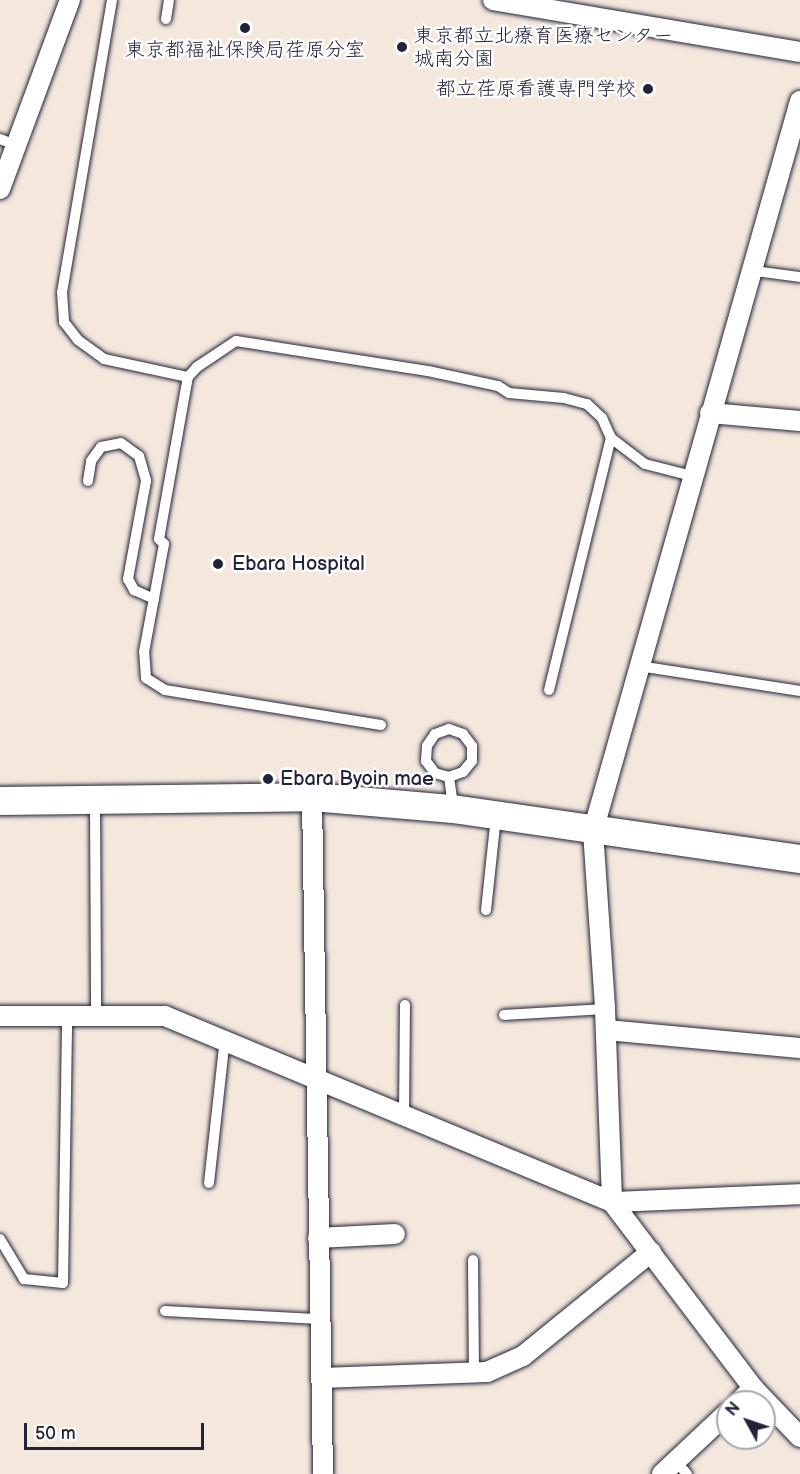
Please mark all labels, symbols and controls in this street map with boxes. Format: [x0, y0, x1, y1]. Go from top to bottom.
marker: 東京都福祉保険局荏原分室 [238, 21, 252, 35]
place label: 東京都立北療育医療センター 城南分園 [414, 24, 674, 71]
place label: 東京都福祉保険局荏原分室 [125, 38, 365, 62]
marker: 東京都立北療育医療センター 城南分園 [395, 40, 409, 54]
place label: 都立荏原看護専門学校 [436, 77, 636, 101]
marker: 都立荏原看護専門学校 [641, 82, 655, 96]
place label: Ebara Hospital [232, 552, 365, 576]
marker: Ebara Hospital [209, 555, 227, 573]
place label: Ebara Byoin mae [280, 767, 434, 791]
marker: Ebara Byoin mae [261, 772, 275, 786]
north arrow [716, 1390, 776, 1450]
text: N [722, 1399, 745, 1420]
scale bar [27, 1411, 207, 1449]
text: 50 m [35, 1423, 76, 1444]

